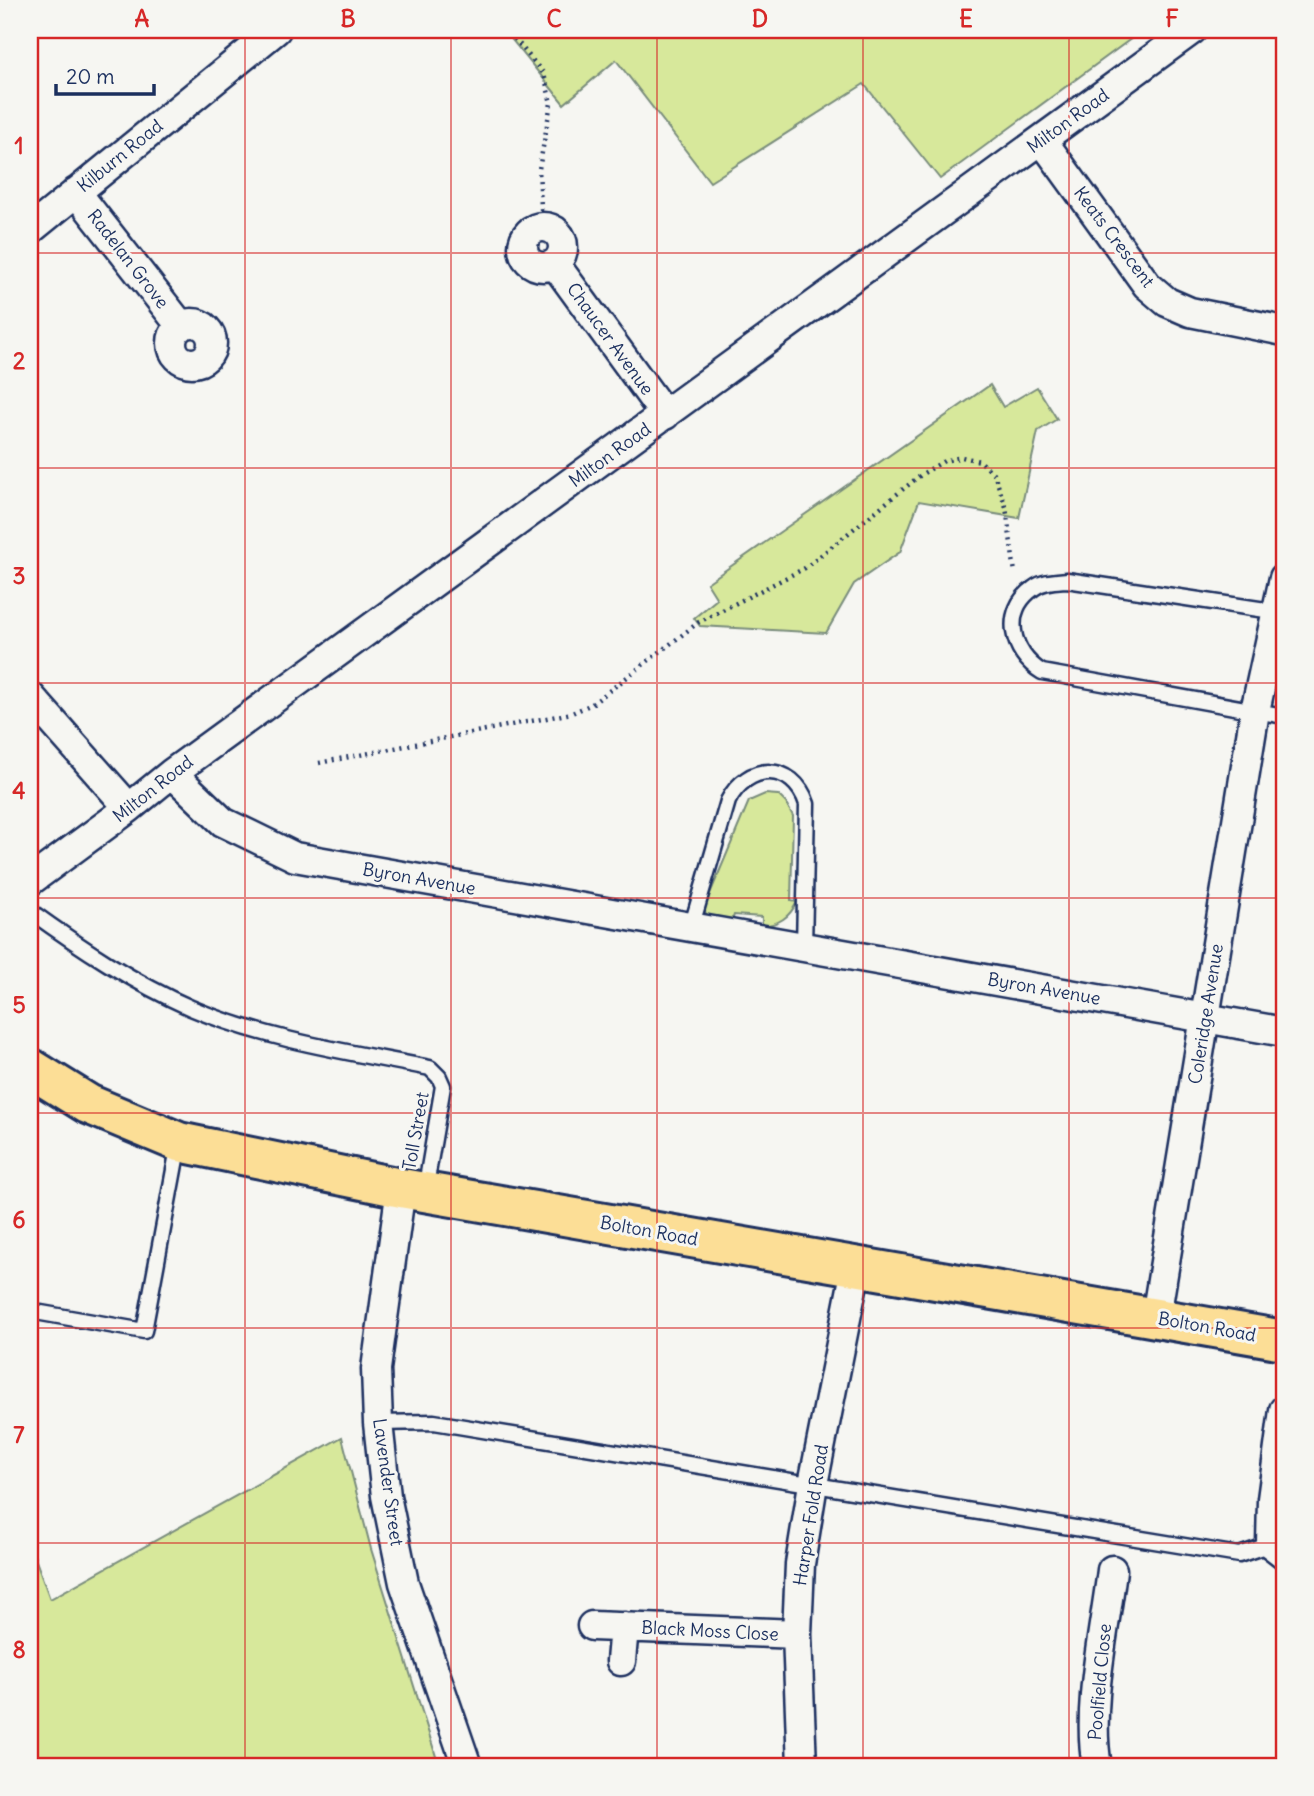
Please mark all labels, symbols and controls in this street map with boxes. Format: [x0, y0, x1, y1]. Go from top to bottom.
text: A [135, 4, 150, 33]
text: B [340, 4, 356, 33]
text: C [546, 4, 562, 33]
text: D [752, 4, 768, 33]
text: E [959, 4, 973, 33]
text: F [1165, 4, 1179, 33]
scale bar [56, 52, 154, 96]
text: 20 m [66, 63, 115, 90]
street label: Milton Road [1022, 83, 1114, 158]
street label: Kilburn Road [72, 114, 168, 197]
text: 1 [14, 131, 24, 160]
street label: Keats Crescent [1069, 182, 1160, 292]
street label: Radelan Grove [83, 205, 174, 313]
street label: Chaucer Avenue [562, 278, 659, 399]
text: 2 [13, 346, 26, 375]
street label: Milton Road [564, 417, 656, 492]
text: 3 [12, 561, 26, 590]
street label: Milton Road [108, 750, 198, 827]
text: 4 [12, 776, 26, 805]
street label: Byron Avenue [361, 857, 477, 900]
street label: Coleridge Avenue [1183, 942, 1228, 1086]
street label: Byron Avenue [986, 967, 1102, 1010]
text: 5 [12, 990, 26, 1019]
street label: Toll Street [397, 1090, 434, 1172]
text: 6 [12, 1205, 26, 1234]
street label: Bolton Road [598, 1211, 700, 1251]
street label: Bolton Road [1156, 1307, 1258, 1347]
street label: Lavender Street [368, 1417, 409, 1547]
text: 7 [13, 1420, 25, 1449]
street label: Harper Fold Road [788, 1442, 833, 1587]
street label: Black Moss Close [641, 1615, 779, 1646]
street label: Poolfield Close [1083, 1623, 1116, 1741]
text: 8 [12, 1635, 26, 1664]

